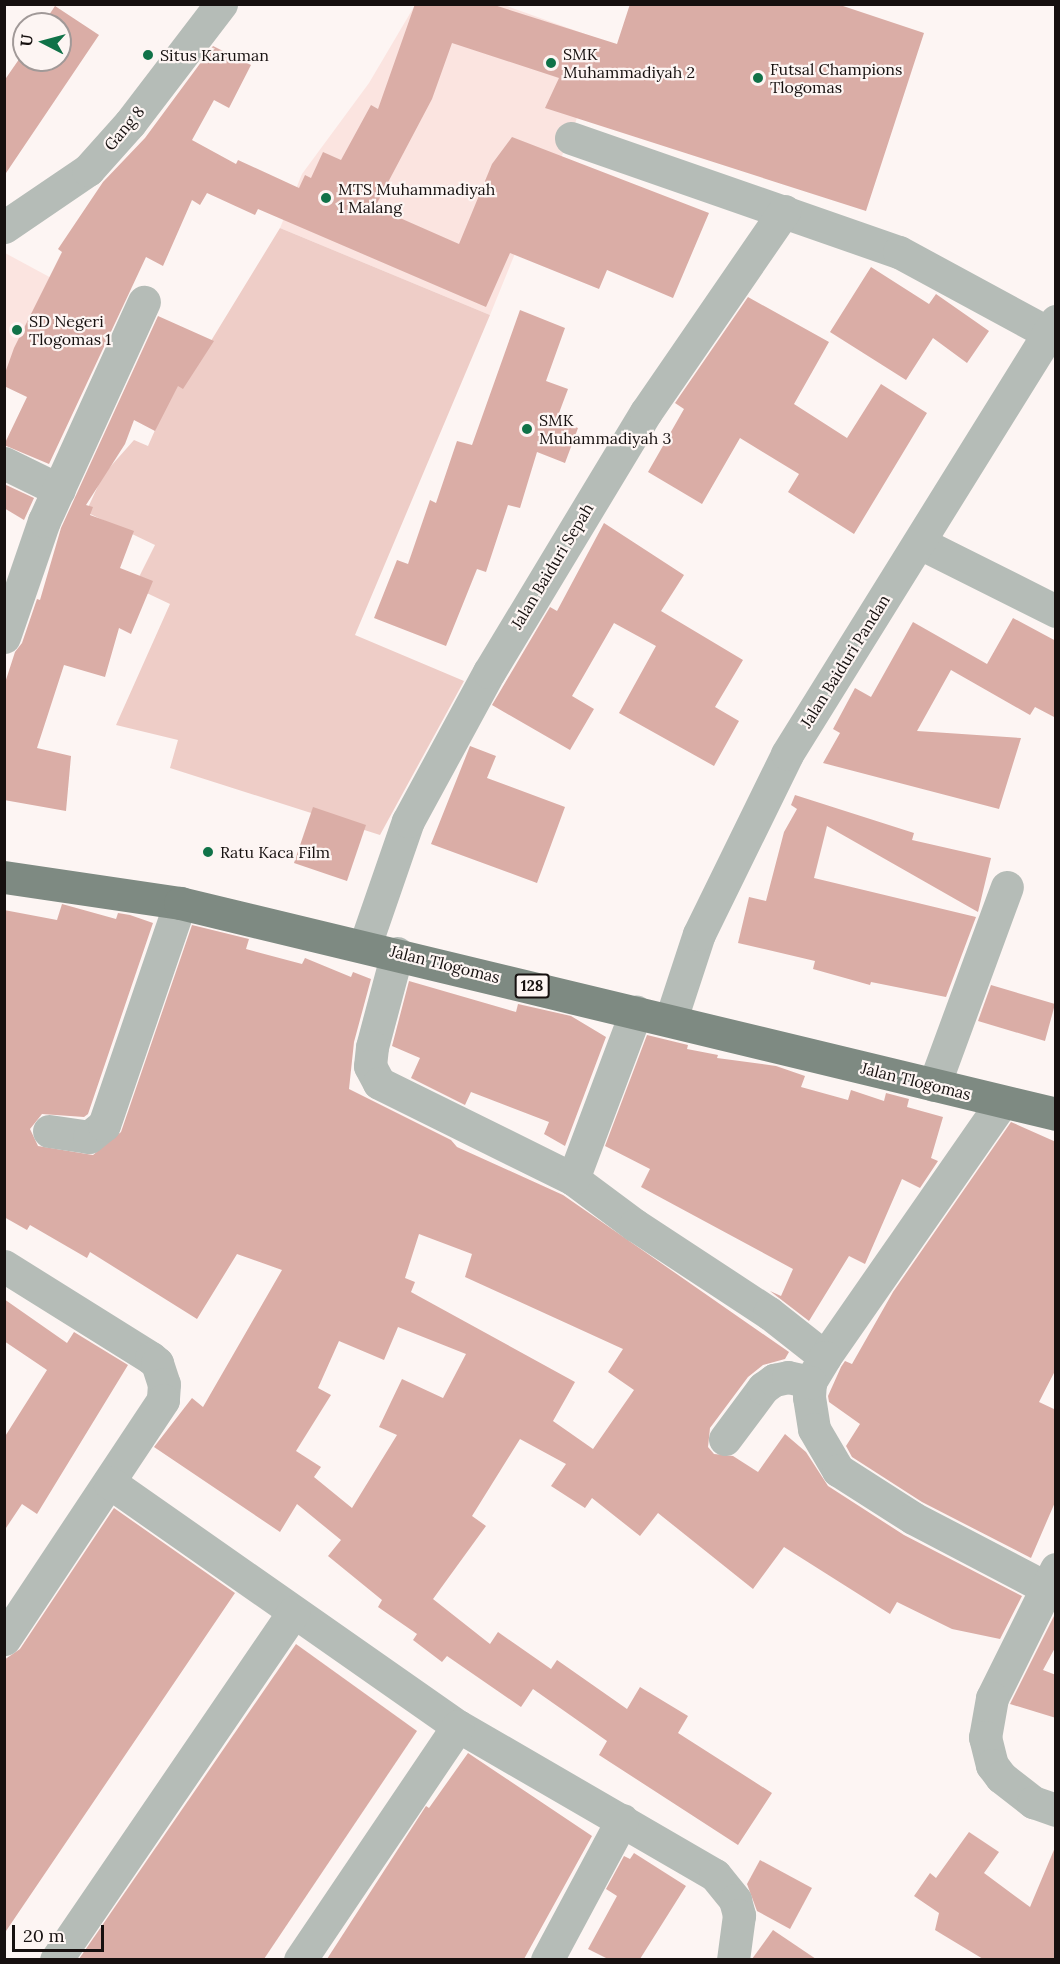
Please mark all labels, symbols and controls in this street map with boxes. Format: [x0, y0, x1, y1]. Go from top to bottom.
north arrow [12, 12, 72, 72]
text: U [16, 33, 37, 47]
place label: SMK Muhammadiyah 2 [563, 44, 695, 82]
place label: Situs Karuman [160, 45, 269, 65]
marker: Situs Karuman [141, 48, 155, 62]
marker: SMK Muhammadiyah 2 [544, 56, 558, 70]
place label: Futsal Champions Tlogomas [770, 59, 902, 97]
marker: Futsal Champions Tlogomas [751, 71, 765, 85]
street label: Gang 8 [100, 102, 148, 154]
place label: MTS Muhammadiyah 1 Malang [338, 179, 495, 217]
marker: MTS Muhammadiyah 1 Malang [319, 191, 333, 205]
place label: SD Negeri Tlogomas 1 [29, 311, 111, 349]
marker: SD Negeri Tlogomas 1 [10, 323, 24, 337]
place label: SMK Muhammadiyah 3 [539, 410, 671, 448]
marker: SMK Muhammadiyah 3 [520, 422, 534, 436]
street label: Jalan Baiduri Sepah [507, 500, 597, 632]
street label: Jalan Baiduri Pandan [796, 591, 894, 731]
place label: Ratu Kaca Film [220, 842, 330, 862]
marker: Ratu Kaca Film [201, 845, 215, 859]
street label: Jalan Tlogomas [388, 941, 502, 987]
road number: 128 [514, 974, 550, 998]
street label: Jalan Tlogomas [859, 1058, 973, 1104]
scale bar [15, 1913, 106, 1951]
text: 20 m [23, 1924, 65, 1947]

